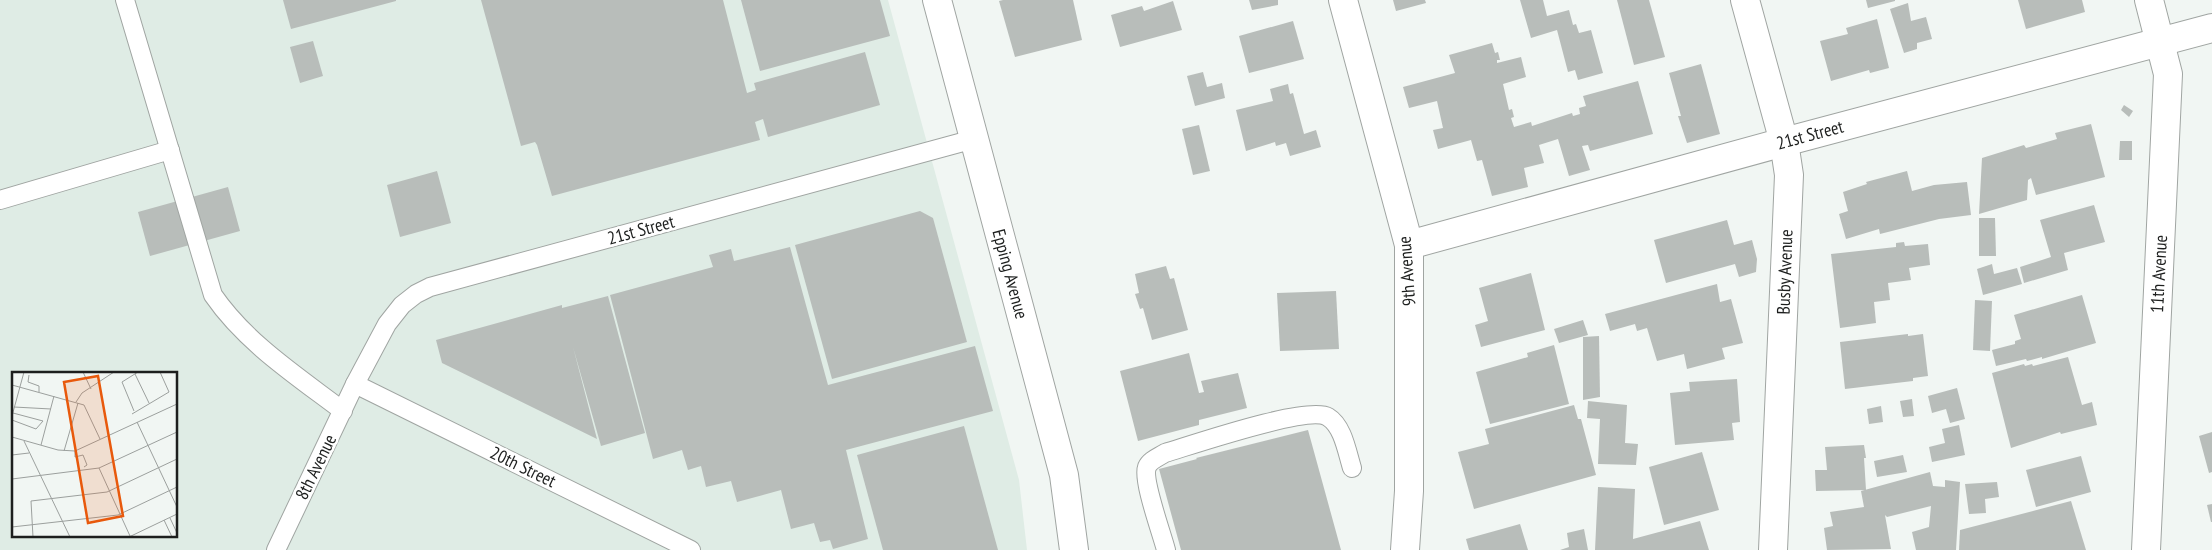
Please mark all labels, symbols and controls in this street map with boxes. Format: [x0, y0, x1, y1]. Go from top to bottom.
street label: 21st Street [1774, 115, 1846, 154]
street label: 21st Street [605, 210, 677, 249]
street label: Epping Avenue [987, 227, 1033, 321]
street label: Busby Avenue [1772, 229, 1797, 315]
street label: 11th Avenue [2145, 234, 2172, 313]
street label: 9th Avenue [1393, 235, 1420, 307]
inset map [12, 372, 178, 538]
street label: 8th Avenue [290, 430, 341, 503]
street label: 20th Street [487, 441, 560, 492]

